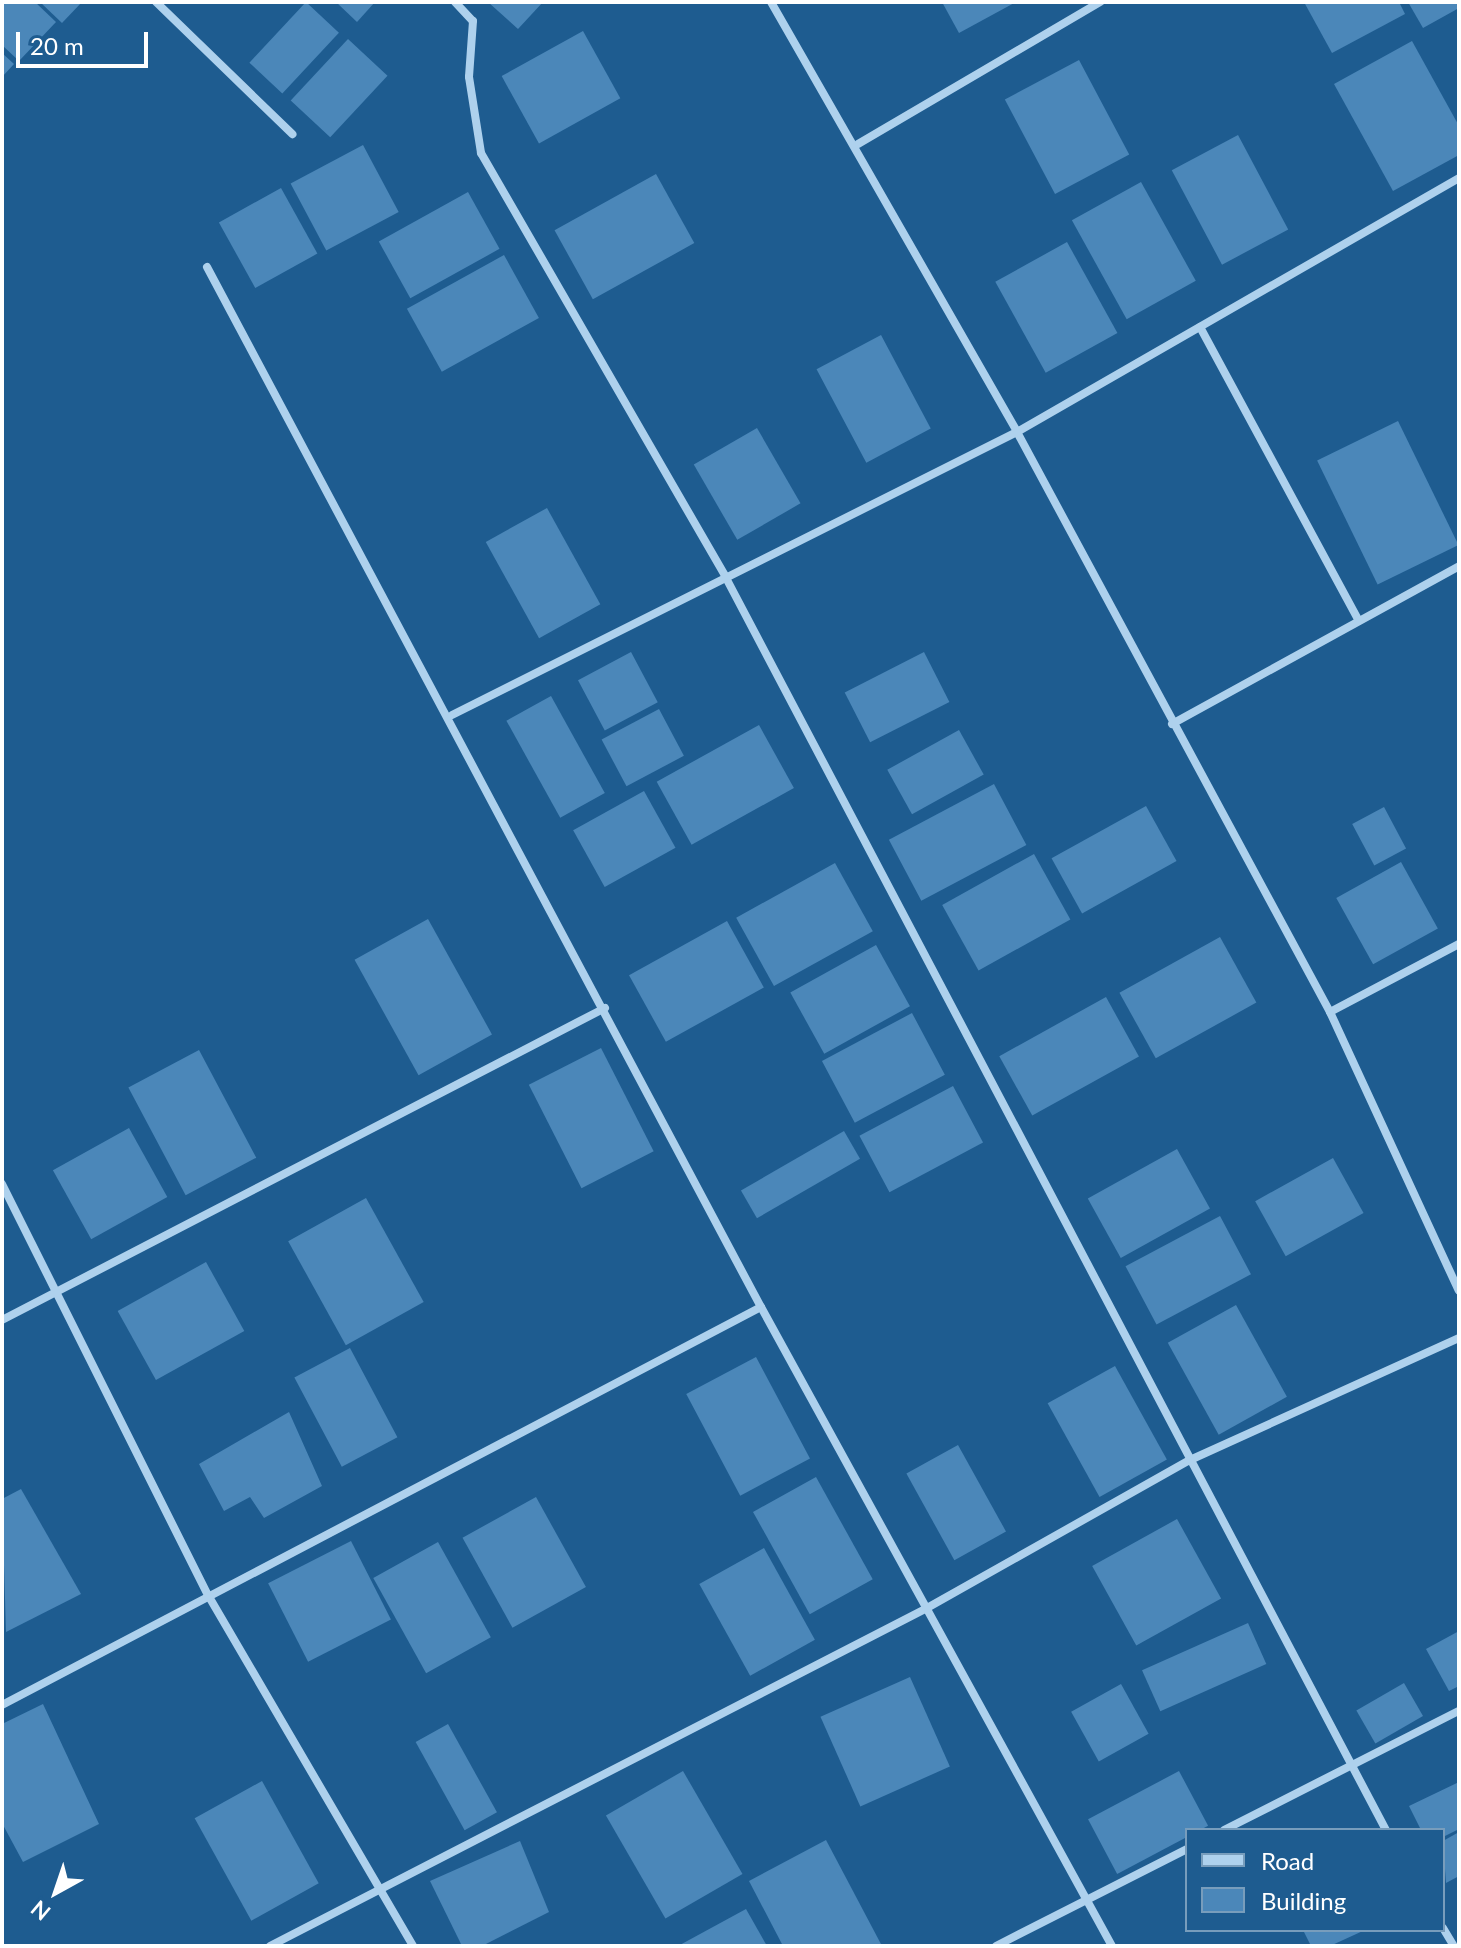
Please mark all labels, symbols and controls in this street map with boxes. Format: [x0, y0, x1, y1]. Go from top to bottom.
scale bar [20, 16, 152, 66]
text: 20 m [30, 31, 84, 60]
legend [1185, 1828, 1445, 1932]
text: Road [1261, 1846, 1314, 1875]
north arrow [16, 1852, 96, 1932]
text: Building [1261, 1886, 1346, 1915]
text: N [25, 1895, 55, 1927]

